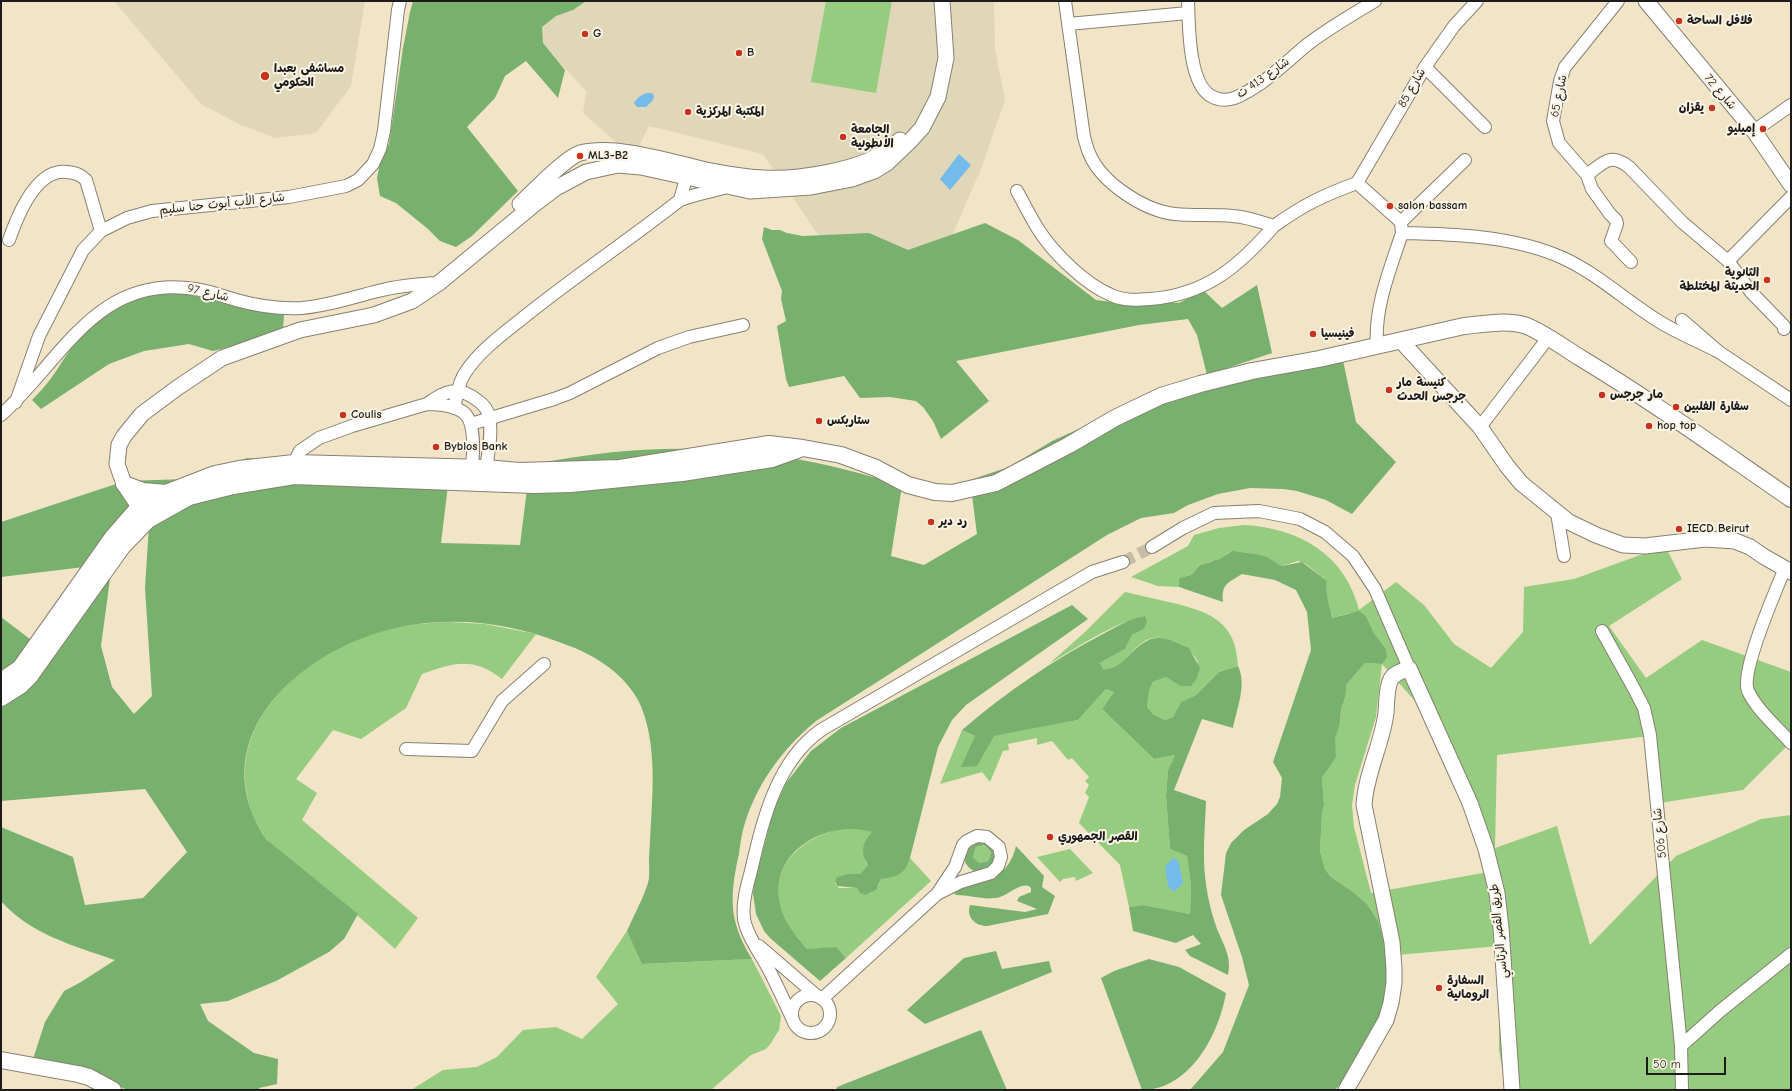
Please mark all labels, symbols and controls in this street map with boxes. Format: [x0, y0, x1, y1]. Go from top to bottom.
place label: فلافل الساحة [1687, 14, 1753, 28]
marker: فلافل الساحة [1674, 16, 1684, 26]
place label: G [593, 27, 601, 41]
marker: G [580, 29, 590, 39]
place label: B [747, 46, 754, 60]
marker: B [734, 48, 744, 58]
street label: شارع 413 ت [1234, 55, 1292, 101]
place label: مساشفى بعبدا الحكومي [274, 62, 344, 90]
street label: شارع 85 [1395, 66, 1429, 110]
marker: مساشفى بعبدا الحكومي [259, 70, 271, 82]
street label: شارع 72 [1701, 71, 1739, 113]
street label: شارع 65 [1547, 73, 1571, 119]
place label: يقزان [1679, 101, 1704, 115]
marker: يقزان [1707, 103, 1717, 113]
place label: المكتبة المركزية [696, 105, 764, 119]
marker: المكتبة المركزية [683, 107, 693, 117]
place label: إميليو [1727, 122, 1755, 136]
place label: الجامعة الأنطونية [851, 123, 894, 151]
marker: إميليو [1758, 124, 1768, 134]
marker: الجامعة الأنطونية [838, 132, 848, 142]
place label: ML3-B2 [588, 149, 628, 163]
marker: ML3-B2 [575, 151, 585, 161]
street label: شارع الأب أبوت حنا سليم [159, 190, 285, 218]
place label: salon bassam [1398, 199, 1467, 213]
marker: salon bassam [1385, 201, 1395, 211]
place label: الثانوية الحديثة المختلطة [1679, 266, 1759, 294]
marker: الثانوية الحديثة المختلطة [1762, 275, 1772, 285]
street label: شارع 97 [186, 281, 230, 305]
place label: فينيسيا [1321, 327, 1354, 341]
marker: فينيسيا [1308, 329, 1318, 339]
place label: كنيسة مار جرجس الحدث [1397, 376, 1466, 404]
marker: كنيسة مار جرجس الحدث [1384, 385, 1394, 395]
place label: مار جرجس [1610, 388, 1663, 402]
marker: مار جرجس [1597, 390, 1607, 400]
place label: سفارة الفلبين [1684, 400, 1749, 414]
marker: سفارة الفلبين [1671, 402, 1681, 412]
place label: Coulis [351, 408, 381, 422]
marker: Coulis [338, 410, 348, 420]
place label: ستاربكس [827, 414, 870, 428]
marker: ستاربكس [814, 416, 824, 426]
place label: hop top [1657, 419, 1696, 433]
marker: hop top [1644, 421, 1654, 431]
place label: Byblos Bank [444, 440, 507, 454]
marker: Byblos Bank [431, 442, 441, 452]
place label: رد دير [939, 515, 967, 529]
marker: رد دير [926, 517, 936, 527]
place label: IECD Beirut [1687, 522, 1749, 536]
marker: IECD Beirut [1674, 524, 1684, 534]
street label: شارع 506 [1650, 807, 1670, 859]
place label: القصر الجمهوري [1058, 830, 1138, 844]
marker: القصر الجمهوري [1045, 832, 1055, 842]
street label: طريق القصر الرئاسي [1487, 883, 1511, 979]
place label: السفارة الرومانية [1447, 974, 1489, 1002]
marker: السفارة الرومانية [1434, 983, 1444, 993]
scale bar [1648, 1049, 1728, 1075]
text: 50 m [1653, 1057, 1681, 1071]

